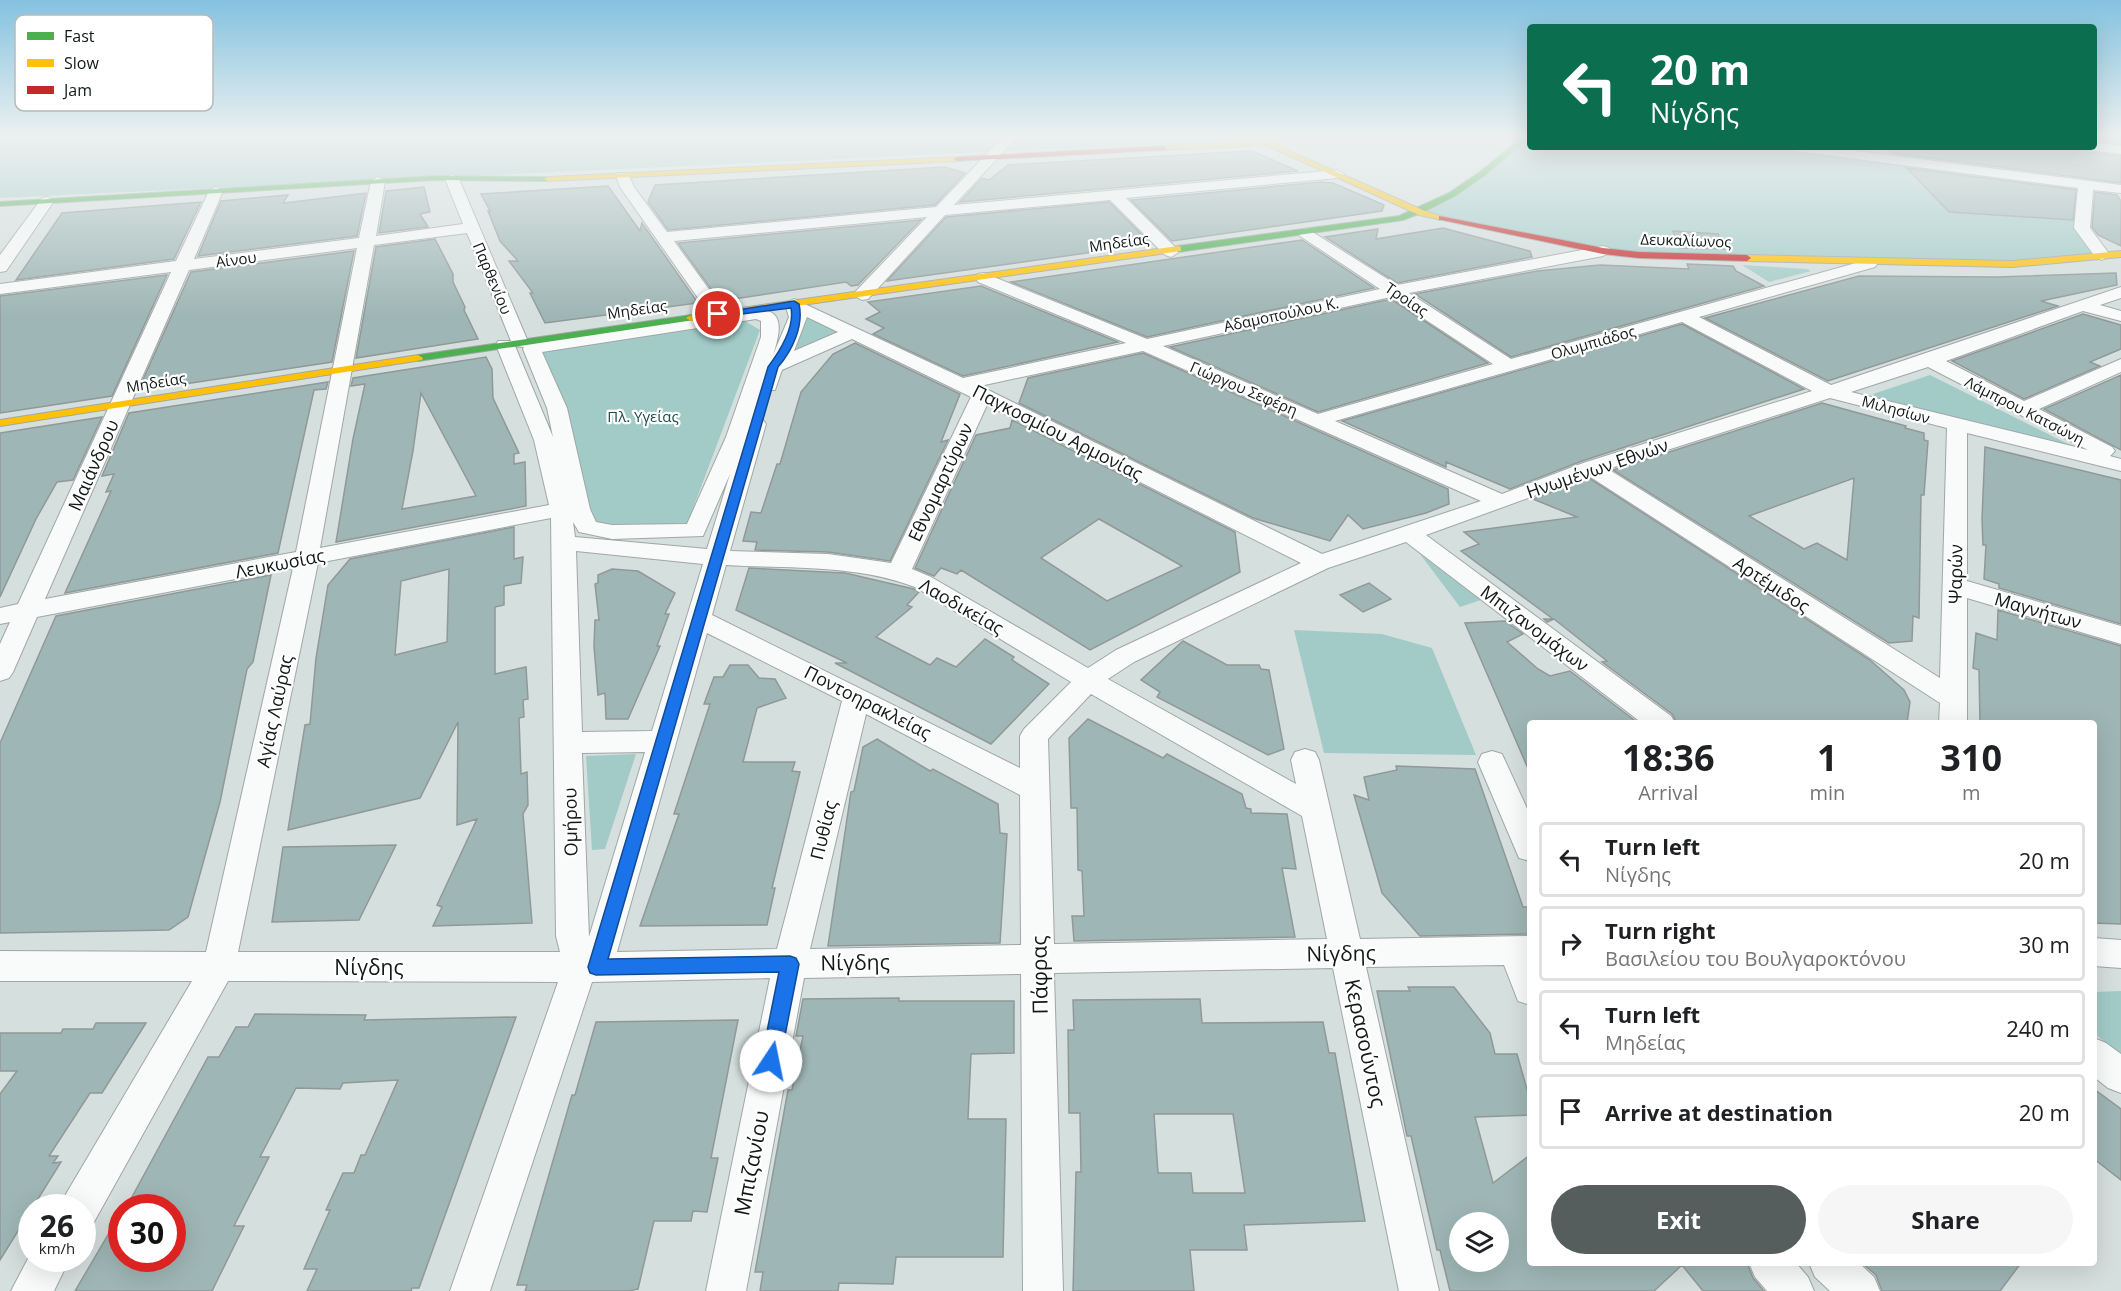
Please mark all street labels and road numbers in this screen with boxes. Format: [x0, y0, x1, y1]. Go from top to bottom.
street label: Μηδείας [1088, 228, 1150, 256]
street label: Δευκαλίωνος [1640, 228, 1732, 252]
street label: Παρθενίου [469, 239, 517, 317]
street label: Αίνου [214, 247, 258, 271]
street label: Τροίας [1382, 277, 1432, 321]
street label: Αδαμοπούλου Κ. [1222, 292, 1340, 336]
street label: Μηδείας [606, 295, 668, 323]
street label: Ολυμπιάδος [1548, 320, 1638, 364]
street label: Γιώργου Σεφέρη [1187, 356, 1301, 420]
street label: Μηδείας [125, 367, 187, 397]
street label: Λάμπρου Κατσώνη [1962, 371, 2088, 449]
street label: Παγκοσμίου Αρμονίας [969, 379, 1147, 486]
street label: Μιλησίων [1860, 390, 1932, 428]
street label: Μαιάνδρου [62, 416, 124, 514]
street label: Εθνομαρτύρων [902, 419, 978, 545]
street label: Ηνωμένων Εθνών [1523, 432, 1671, 504]
street label: Λευκωσίας [233, 543, 327, 583]
street label: Ψαρών [1942, 544, 1968, 604]
street label: Αρτέμιδος [1729, 550, 1815, 618]
street label: Λαοδικείας [916, 572, 1009, 640]
street label: Μπιζανομάχων [1476, 579, 1594, 677]
street label: Μαγνήτων [1992, 586, 2084, 634]
street label: Αγίας Λαύρας [250, 652, 298, 769]
street label: Ποντοηρακλείας [800, 660, 936, 744]
street label: Ομήρου [557, 787, 583, 857]
street label: Πυθίας [804, 797, 842, 862]
street label: Πάφρας [1024, 935, 1054, 1015]
street label: Νίγδης [1306, 938, 1376, 968]
street label: Νίγδης [820, 947, 890, 977]
street label: Νίγδης [334, 953, 404, 981]
street label: Κερασούντος [1339, 976, 1393, 1110]
street label: Μπιζανίου [727, 1108, 775, 1218]

